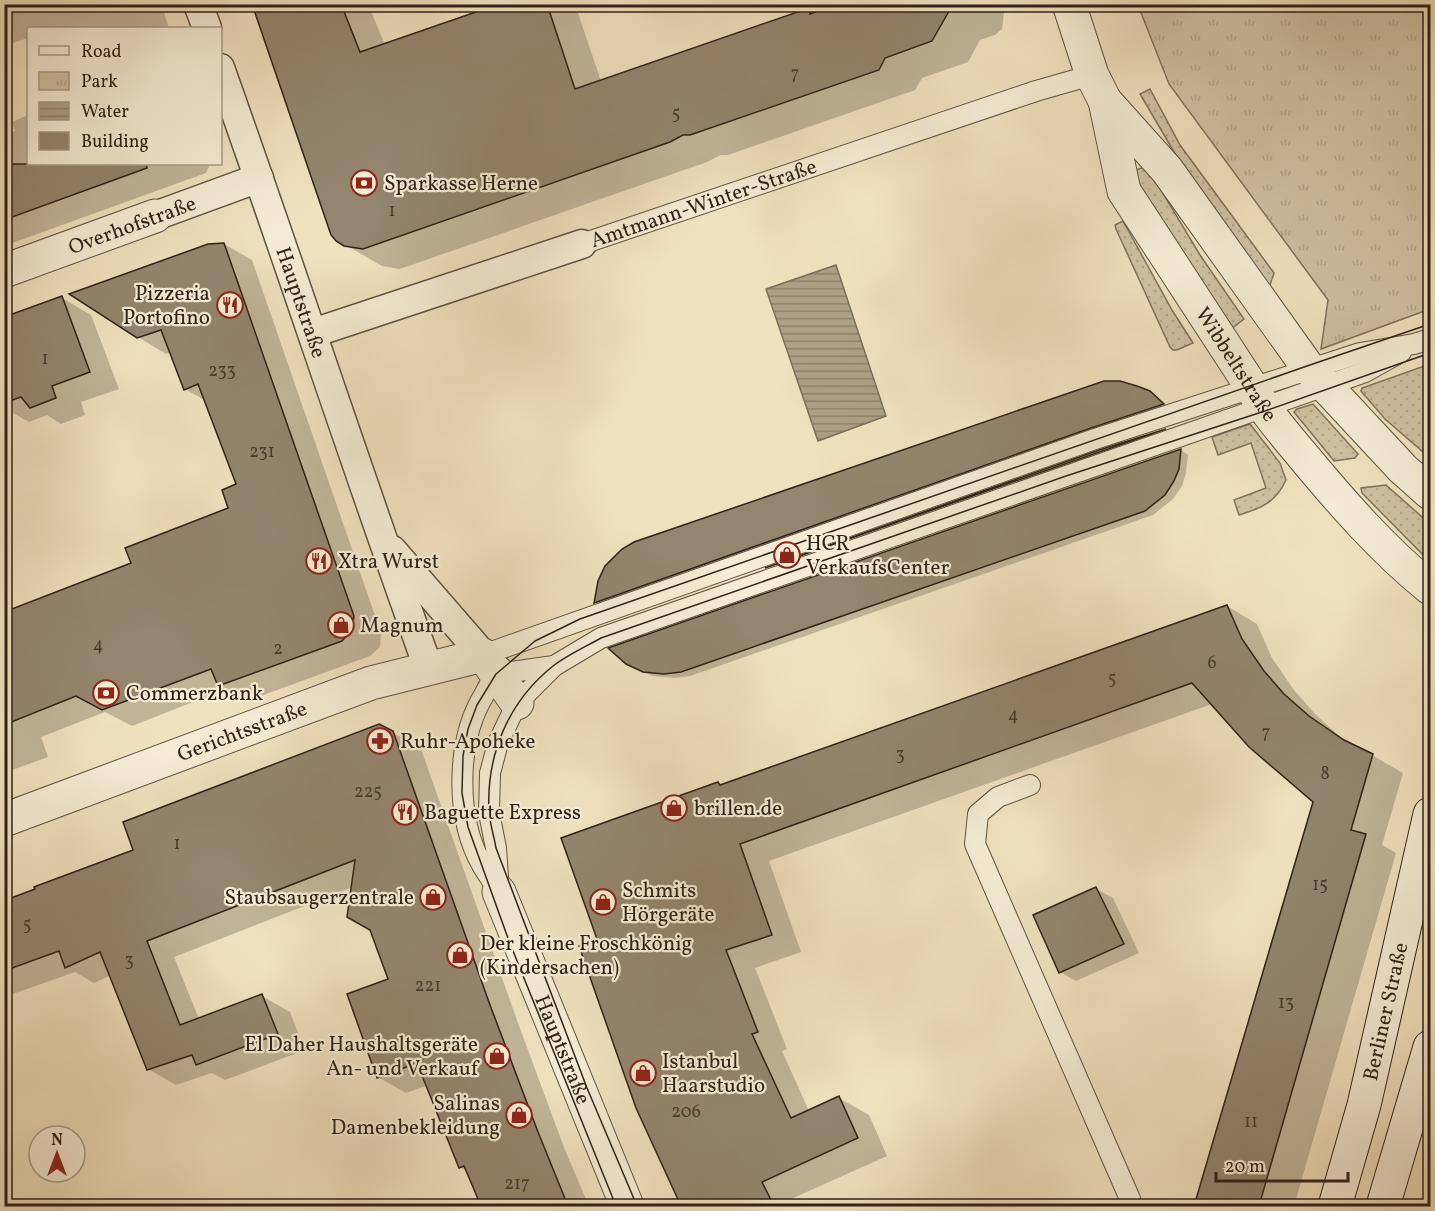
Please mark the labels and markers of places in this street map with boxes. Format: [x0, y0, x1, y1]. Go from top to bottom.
bank icon: Sparkasse Herne [349, 168, 379, 198]
place label: Sparkasse Herne [384, 170, 538, 199]
place label: Pizzeria Portofino [123, 280, 210, 333]
restaurant icon: Pizzeria Portofino [215, 290, 245, 320]
place label: HCR VerkaufsCenter [806, 530, 949, 583]
shop icon: HCR VerkaufsCenter [772, 540, 802, 570]
restaurant icon: Xtra Wurst [304, 546, 334, 576]
place label: Xtra Wurst [338, 548, 439, 577]
shop icon: Magnum [326, 610, 356, 640]
place label: Magnum [360, 612, 444, 641]
bank icon: Commerzbank [91, 678, 121, 708]
place label: Commerzbank [126, 680, 264, 709]
pharmacy icon: Ruhr-Apoheke [365, 726, 395, 756]
place label: Ruhr-Apoheke [400, 728, 536, 757]
shop icon: brillen.de [659, 793, 689, 823]
place label: brillen.de [694, 795, 782, 824]
restaurant icon: Baguette Express [390, 797, 420, 827]
place label: Baguette Express [424, 799, 581, 828]
place label: Schmits Hörgeräte [622, 877, 715, 930]
shop icon: Staubsaugerzentrale [418, 882, 448, 912]
place label: Staubsaugerzentrale [225, 884, 414, 913]
shop icon: Schmits Hörgeräte [588, 887, 618, 917]
place label: Der kleine Froschkönig (Kindersachen) [480, 930, 692, 983]
shop icon: Der kleine Froschkönig (Kindersachen) [445, 940, 475, 970]
place label: El Daher Haushaltsgeräte An- und Verkauf [244, 1031, 480, 1084]
shop icon: El Daher Haushaltsgeräte An- und Verkauf [482, 1041, 512, 1071]
place label: Istanbul Haarstudio [662, 1048, 765, 1101]
shop icon: Istanbul Haarstudio [628, 1058, 658, 1088]
place label: Salinas Damenbekleidung [331, 1090, 500, 1143]
shop icon: Salinas Damenbekleidung [504, 1100, 534, 1130]

